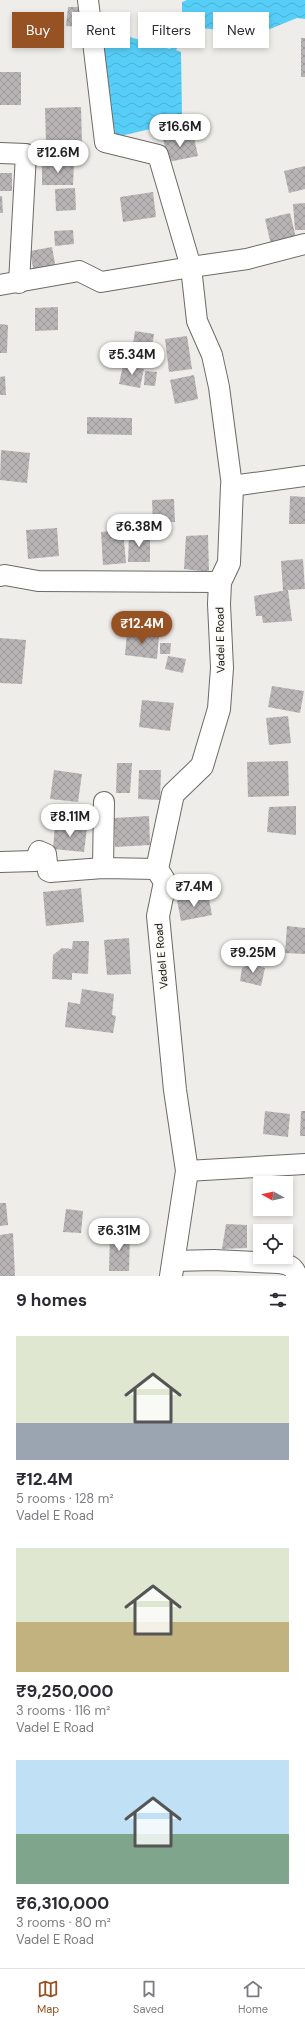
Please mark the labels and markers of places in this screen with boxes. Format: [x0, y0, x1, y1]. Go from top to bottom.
pin: ₹16.6M [147, 114, 213, 148]
pin: ₹12.6M [25, 140, 91, 174]
pin: ₹5.34M [99, 342, 165, 376]
pin: ₹6.38M [106, 514, 172, 548]
pin: ₹12.4M [109, 611, 175, 645]
pin: ₹8.11M [37, 804, 103, 838]
pin: ₹7.4M [166, 874, 222, 908]
pin: ₹9.25M [220, 940, 286, 974]
pin: ₹6.31M [86, 1218, 152, 1252]

